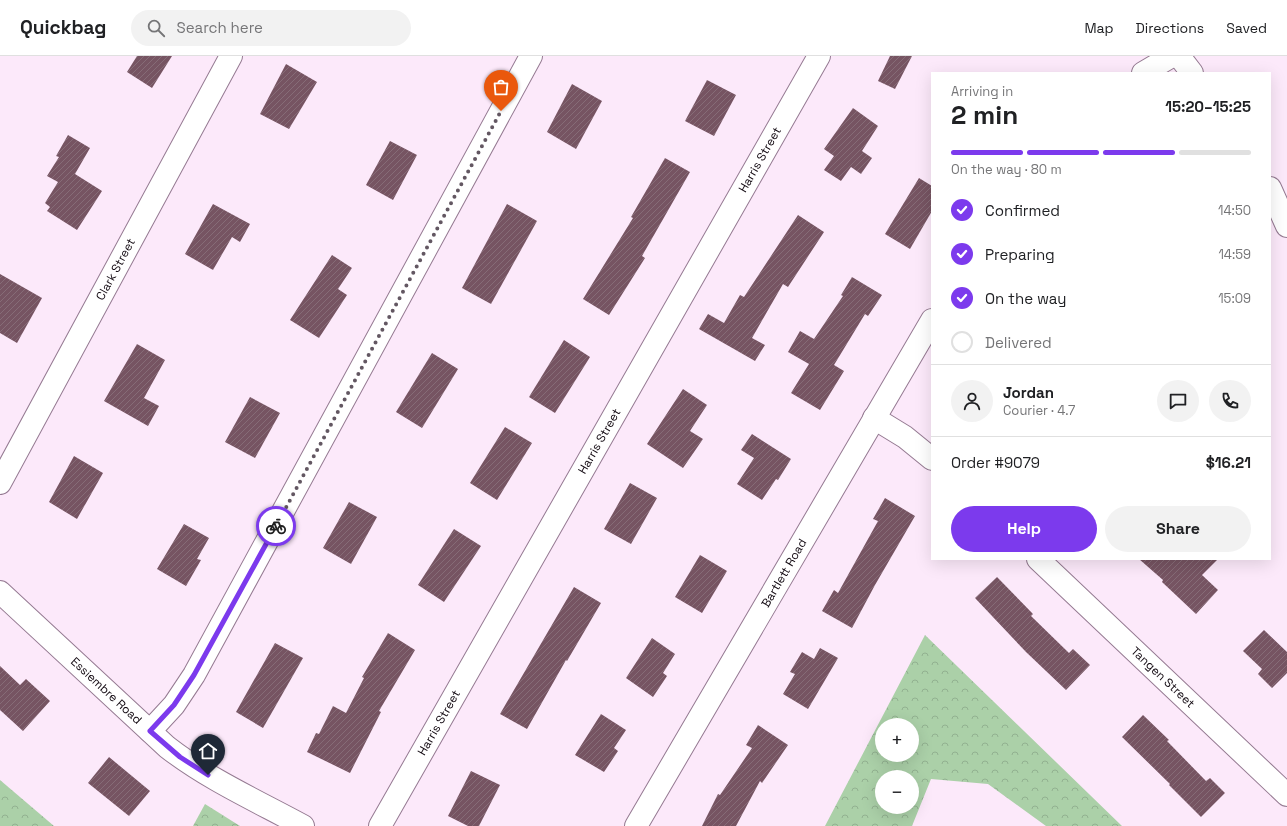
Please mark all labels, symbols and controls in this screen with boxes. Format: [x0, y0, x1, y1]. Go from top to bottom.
search box [131, 10, 411, 46]
text: Quickbag [20, 15, 107, 40]
icon: search [145, 17, 167, 39]
text: Search here [177, 18, 263, 37]
text: Map [1084, 19, 1114, 37]
text: Directions [1136, 19, 1204, 37]
text: Saved [1226, 19, 1267, 37]
pin [484, 70, 518, 111]
icon: bag [490, 76, 512, 98]
text: Arriving in [951, 83, 1013, 100]
text: 15:20–15:25 [1165, 97, 1251, 116]
text: 2 min [951, 98, 1018, 132]
street label: Harris Street [735, 124, 785, 195]
text: On the way · 80 m [951, 161, 1062, 178]
icon: check [951, 199, 973, 221]
text: Confirmed [985, 201, 1060, 220]
text: 14:50 [1218, 202, 1251, 219]
street label: Clark Street [92, 235, 139, 303]
icon: check [951, 243, 973, 265]
text: Preparing [985, 245, 1055, 264]
text: 14:59 [1218, 246, 1251, 263]
icon: check [951, 287, 973, 309]
text: On the way [985, 289, 1066, 308]
text: 15:09 [1218, 290, 1251, 307]
text: Delivered [985, 333, 1052, 352]
button: person [951, 380, 993, 422]
button: chat [1157, 380, 1199, 422]
button: phone [1209, 380, 1251, 422]
text: Jordan [1003, 383, 1054, 402]
text: Courier · 4.7 [1003, 402, 1075, 419]
street label: Harris Street [574, 406, 624, 477]
text: Order #9079 [951, 453, 1040, 472]
text: $16.21 [1206, 453, 1251, 472]
courier [256, 506, 296, 546]
button: Help [951, 506, 1097, 552]
button: Share [1105, 506, 1251, 552]
icon: bike [265, 515, 287, 537]
street label: Bartlett Road [758, 536, 810, 610]
street label: Tangen Street [1127, 643, 1198, 711]
street label: Essiembre Road [67, 654, 145, 728]
street label: Harris Street [414, 687, 464, 758]
map controls [875, 718, 919, 814]
button: + [875, 718, 919, 762]
pin [191, 734, 225, 775]
icon: home [197, 740, 219, 762]
button: − [875, 770, 919, 814]

